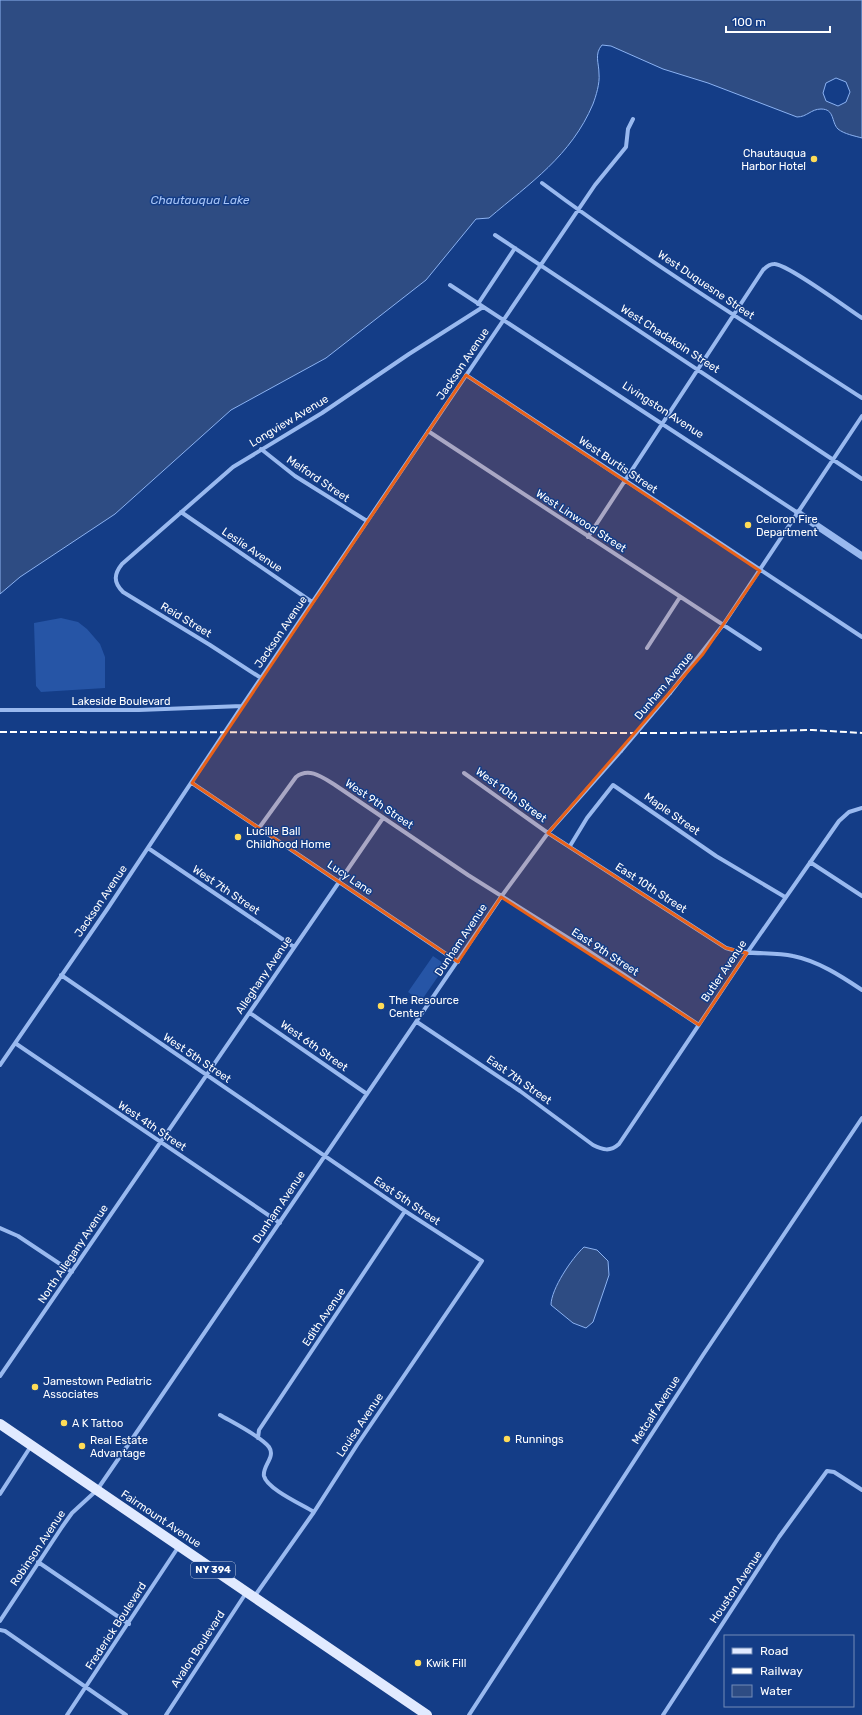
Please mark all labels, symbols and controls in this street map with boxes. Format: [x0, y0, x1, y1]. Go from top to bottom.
scale bar [726, 8, 830, 34]
text: 100 m [732, 15, 766, 29]
place label: Chautauqua Harbor Hotel [741, 147, 806, 173]
marker: Chautauqua Harbor Hotel [809, 154, 819, 164]
water label: Chautauqua Lake [150, 193, 250, 207]
street label: West Duquesne Street [655, 248, 757, 323]
street label: West Chadakoin Street [618, 302, 723, 376]
street label: Jackson Avenue [434, 325, 492, 403]
street label: Livingston Avenue [620, 379, 706, 441]
street label: Longview Avenue [247, 392, 331, 450]
street label: West Burtis Street [576, 434, 661, 497]
street label: Melford Street [284, 453, 353, 505]
street label: West Linwood Street [533, 487, 629, 555]
place label: Celoron Fire Department [756, 513, 818, 539]
marker: Celoron Fire Department [743, 520, 753, 530]
street label: Leslie Avenue [219, 525, 285, 575]
street label: Jackson Avenue [252, 593, 310, 671]
street label: Reid Street [158, 600, 214, 641]
street label: Dunham Avenue [632, 650, 696, 722]
street label: Lakeside Boulevard [72, 695, 170, 708]
street label: West 10th Street [473, 765, 550, 826]
street label: West 9th Street [342, 776, 416, 832]
street label: Maple Street [642, 790, 703, 838]
place label: Lucille Ball Childhood Home [246, 825, 331, 851]
marker: Lucille Ball Childhood Home [233, 832, 243, 842]
street label: Lucy Lane [325, 858, 375, 898]
street label: East 10th Street [613, 860, 690, 916]
street label: Jackson Avenue [72, 862, 130, 940]
street label: West 7th Street [190, 863, 263, 918]
street label: Dunham Avenue [432, 901, 490, 979]
street label: East 9th Street [569, 925, 642, 979]
street label: Alleghany Avenue [233, 933, 295, 1017]
street label: Butler Avenue [698, 938, 750, 1004]
place label: The Resource Center [389, 994, 459, 1020]
marker: The Resource Center [376, 1001, 386, 1011]
street label: West 6th Street [278, 1018, 351, 1075]
street label: West 5th Street [160, 1030, 234, 1086]
street label: East 7th Street [484, 1053, 555, 1108]
street label: West 4th Street [115, 1098, 189, 1154]
street label: Dunham Avenue [250, 1168, 308, 1246]
street label: East 5th Street [371, 1174, 443, 1228]
street label: North Allegany Avenue [35, 1202, 111, 1306]
street label: Edith Avenue [300, 1285, 348, 1349]
street label: Metcalf Avenue [629, 1373, 683, 1447]
place label: Jamestown Pediatric Associates [43, 1375, 152, 1401]
marker: Jamestown Pediatric Associates [30, 1382, 40, 1392]
street label: Louisa Avenue [334, 1391, 386, 1459]
place label: A K Tattoo [72, 1417, 123, 1430]
marker: A K Tattoo [59, 1418, 69, 1428]
place label: Runnings [515, 1433, 564, 1446]
place label: Real Estate Advantage [90, 1434, 148, 1460]
marker: Runnings [502, 1434, 512, 1444]
marker: Real Estate Advantage [77, 1441, 87, 1451]
street label: Fairmount Avenue [119, 1487, 203, 1551]
street label: Robinson Avenue [8, 1508, 68, 1588]
street label: Houston Avenue [707, 1548, 765, 1626]
road number: NY 394 [191, 1562, 235, 1578]
street label: Frederick Boulevard [83, 1580, 149, 1672]
street label: Avalon Boulevard [168, 1608, 228, 1690]
legend [724, 1635, 854, 1707]
text: Road [760, 1644, 788, 1658]
place label: Kwik Fill [426, 1657, 466, 1670]
marker: Kwik Fill [413, 1658, 423, 1668]
text: Railway [760, 1664, 803, 1678]
text: Water [760, 1684, 792, 1698]

